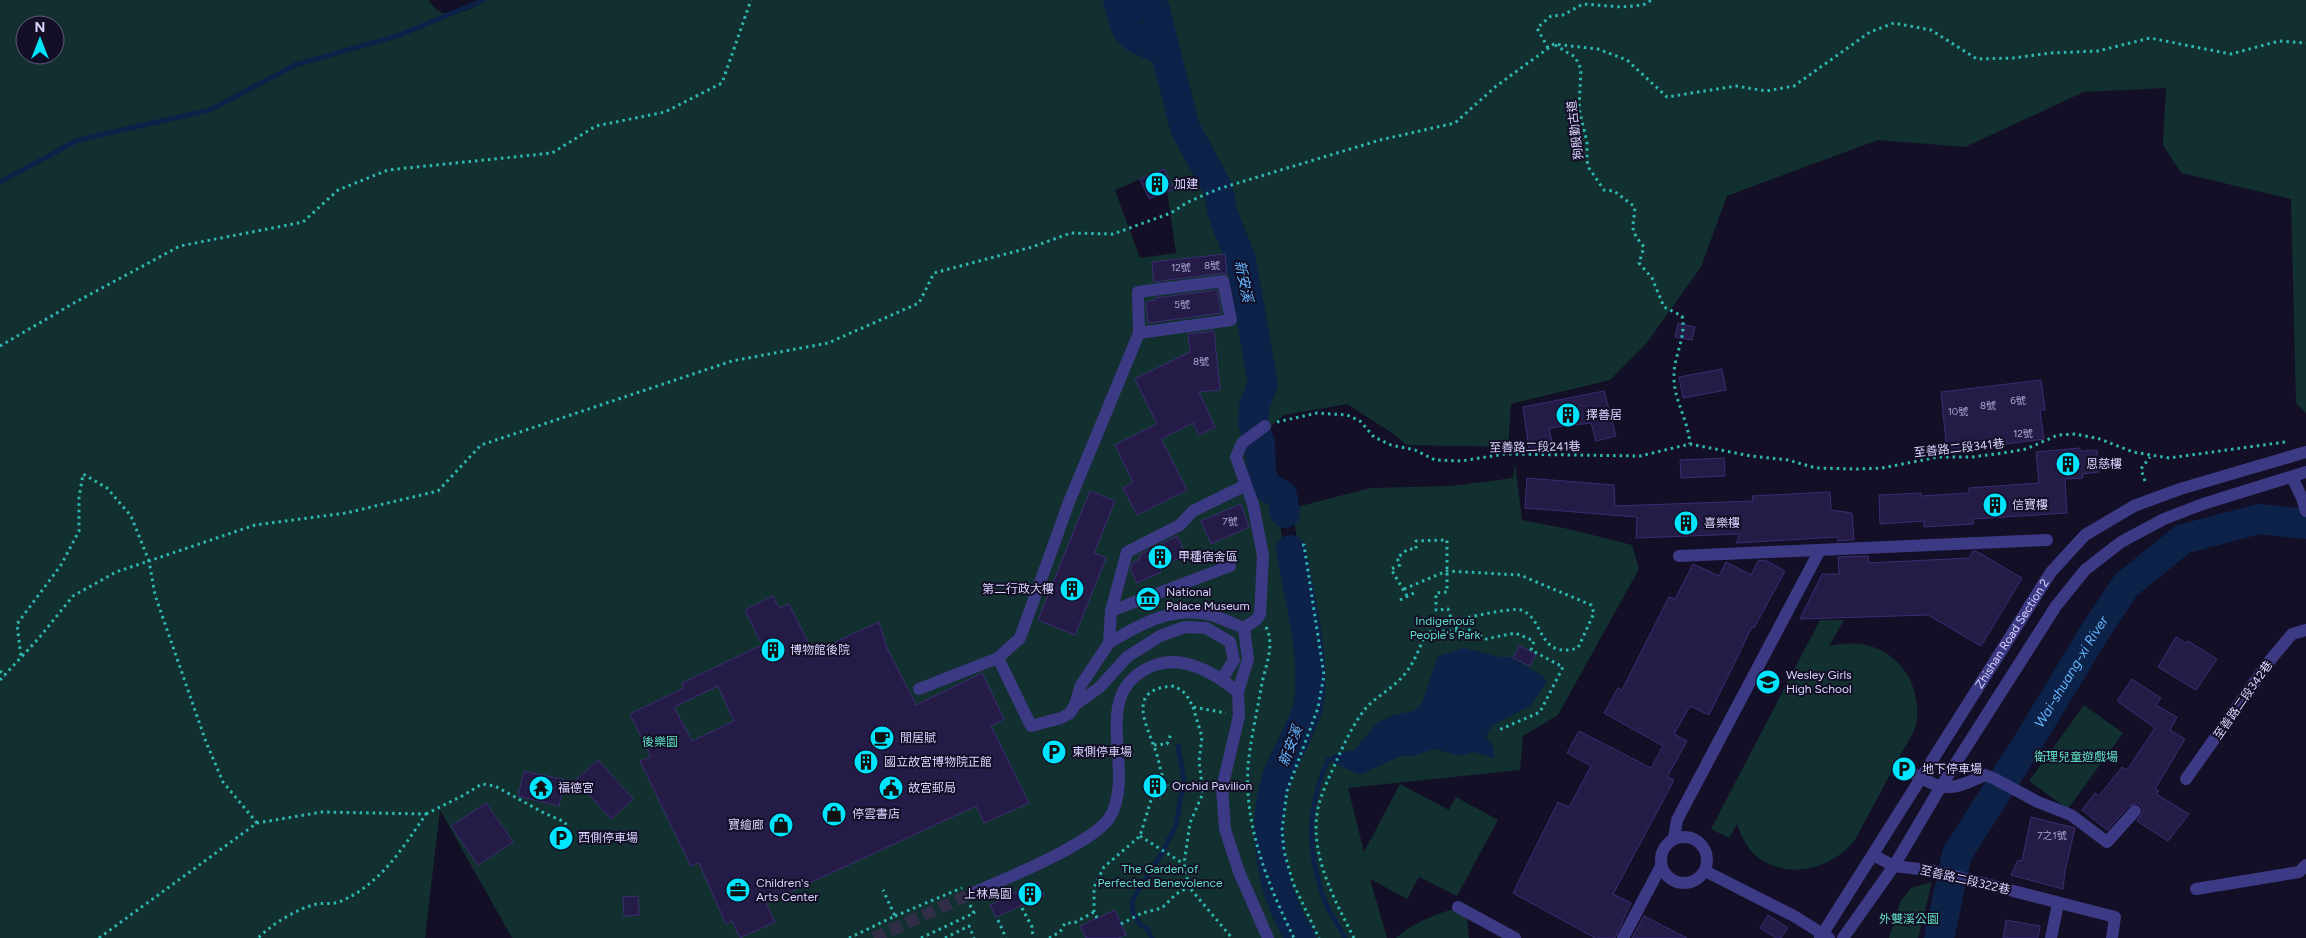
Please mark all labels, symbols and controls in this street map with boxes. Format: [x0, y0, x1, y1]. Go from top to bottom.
north arrow [15, 15, 65, 65]
text: N [35, 19, 45, 36]
street label: 狗殷勤古道 [1564, 99, 1586, 161]
building icon: 加建 [1144, 171, 1170, 197]
place label: 加建 [1174, 177, 1198, 191]
house number: 8號 [1204, 259, 1220, 272]
water label: 新安溪 [1231, 259, 1257, 305]
house number: 12號 [1171, 261, 1191, 274]
house number: 5號 [1174, 298, 1190, 311]
house number: 8號 [1193, 355, 1209, 368]
house number: 6號 [2010, 394, 2026, 407]
house number: 8號 [1980, 399, 1996, 412]
building icon: 擇善居 [1555, 402, 1581, 428]
house number: 10號 [1948, 405, 1968, 418]
place label: 擇善居 [1586, 408, 1622, 422]
house number: 12號 [2013, 427, 2033, 440]
street label: 至善路二段341巷 [1913, 436, 2005, 460]
street label: 至善路二段241巷 [1489, 439, 1581, 455]
building icon: 恩慈樓 [2055, 451, 2081, 477]
place label: 恩慈樓 [2086, 457, 2122, 471]
building icon: 信寶樓 [1982, 492, 2008, 518]
place label: 信寶樓 [2012, 498, 2048, 512]
building icon: 喜樂樓 [1673, 510, 1699, 536]
house number: 7號 [1222, 515, 1238, 528]
place label: 喜樂樓 [1704, 516, 1740, 530]
building icon: 甲種宿舍區 [1147, 544, 1173, 570]
place label: 甲種宿舍區 [1178, 550, 1238, 564]
building icon: 第二行政大樓 [1059, 576, 1085, 602]
street label: Zhishan Road Section 2 [1972, 576, 2052, 691]
place label: 第二行政大樓 [982, 582, 1054, 596]
place label: National Palace Museum [1166, 585, 1250, 613]
museum icon: National Palace Museum [1135, 586, 1161, 612]
water label: Wai-shuang-xi River [2031, 612, 2113, 731]
park label: Indigenous People's Park [1410, 614, 1480, 642]
building icon: 博物館後院 [760, 637, 786, 663]
place label: 博物館後院 [790, 643, 850, 657]
street label: 至善路二段342巷 [2211, 658, 2275, 742]
place label: Wesley Girls High School [1786, 668, 1852, 696]
school or university icon: Wesley Girls High School [1755, 669, 1781, 695]
water label: 新安溪 [1275, 722, 1307, 769]
cafe icon: 閒居賦 [869, 725, 895, 751]
place label: 閒居賦 [900, 731, 936, 745]
park label: 後樂園 [642, 735, 678, 749]
parking icon: 東側停車場 [1041, 739, 1067, 765]
place label: 東側停車場 [1072, 745, 1132, 759]
building icon: 國立故宮博物院正館 [853, 749, 879, 775]
park label: 衛理兒童遊戲場 [2034, 750, 2118, 764]
place label: 國立故宮博物院正館 [884, 755, 992, 769]
parking icon: 地下停車場 [1891, 756, 1917, 782]
place label: 地下停車場 [1922, 762, 1982, 776]
building icon: Orchid Pavilion [1142, 773, 1168, 799]
temple icon: 福德宮 [528, 775, 554, 801]
public building icon: 故宮郵局 [878, 775, 904, 801]
place label: Orchid Pavilion [1172, 779, 1253, 793]
place label: 福德宮 [558, 781, 594, 795]
place label: 故宮郵局 [908, 781, 956, 795]
shop icon: 停雲書店 [821, 801, 847, 827]
place label: 停雲書店 [852, 807, 900, 821]
shop icon: 寶繪廊 [768, 812, 794, 838]
place label: 寶繪廊 [728, 818, 764, 832]
parking icon: 西側停車場 [548, 825, 574, 851]
house number: 7之1號 [2037, 829, 2067, 842]
place label: 西側停車場 [578, 831, 638, 845]
park label: The Garden of Perfected Benevolence [1098, 862, 1223, 890]
street label: 至善路二段322巷 [1919, 863, 2011, 897]
place label: Children's Arts Center [756, 876, 818, 904]
office icon: Children's Arts Center [725, 877, 751, 903]
building icon: 上林鳥園 [1017, 881, 1043, 907]
place label: 上林鳥園 [964, 887, 1012, 901]
park label: 外雙溪公園 [1879, 912, 1939, 926]

